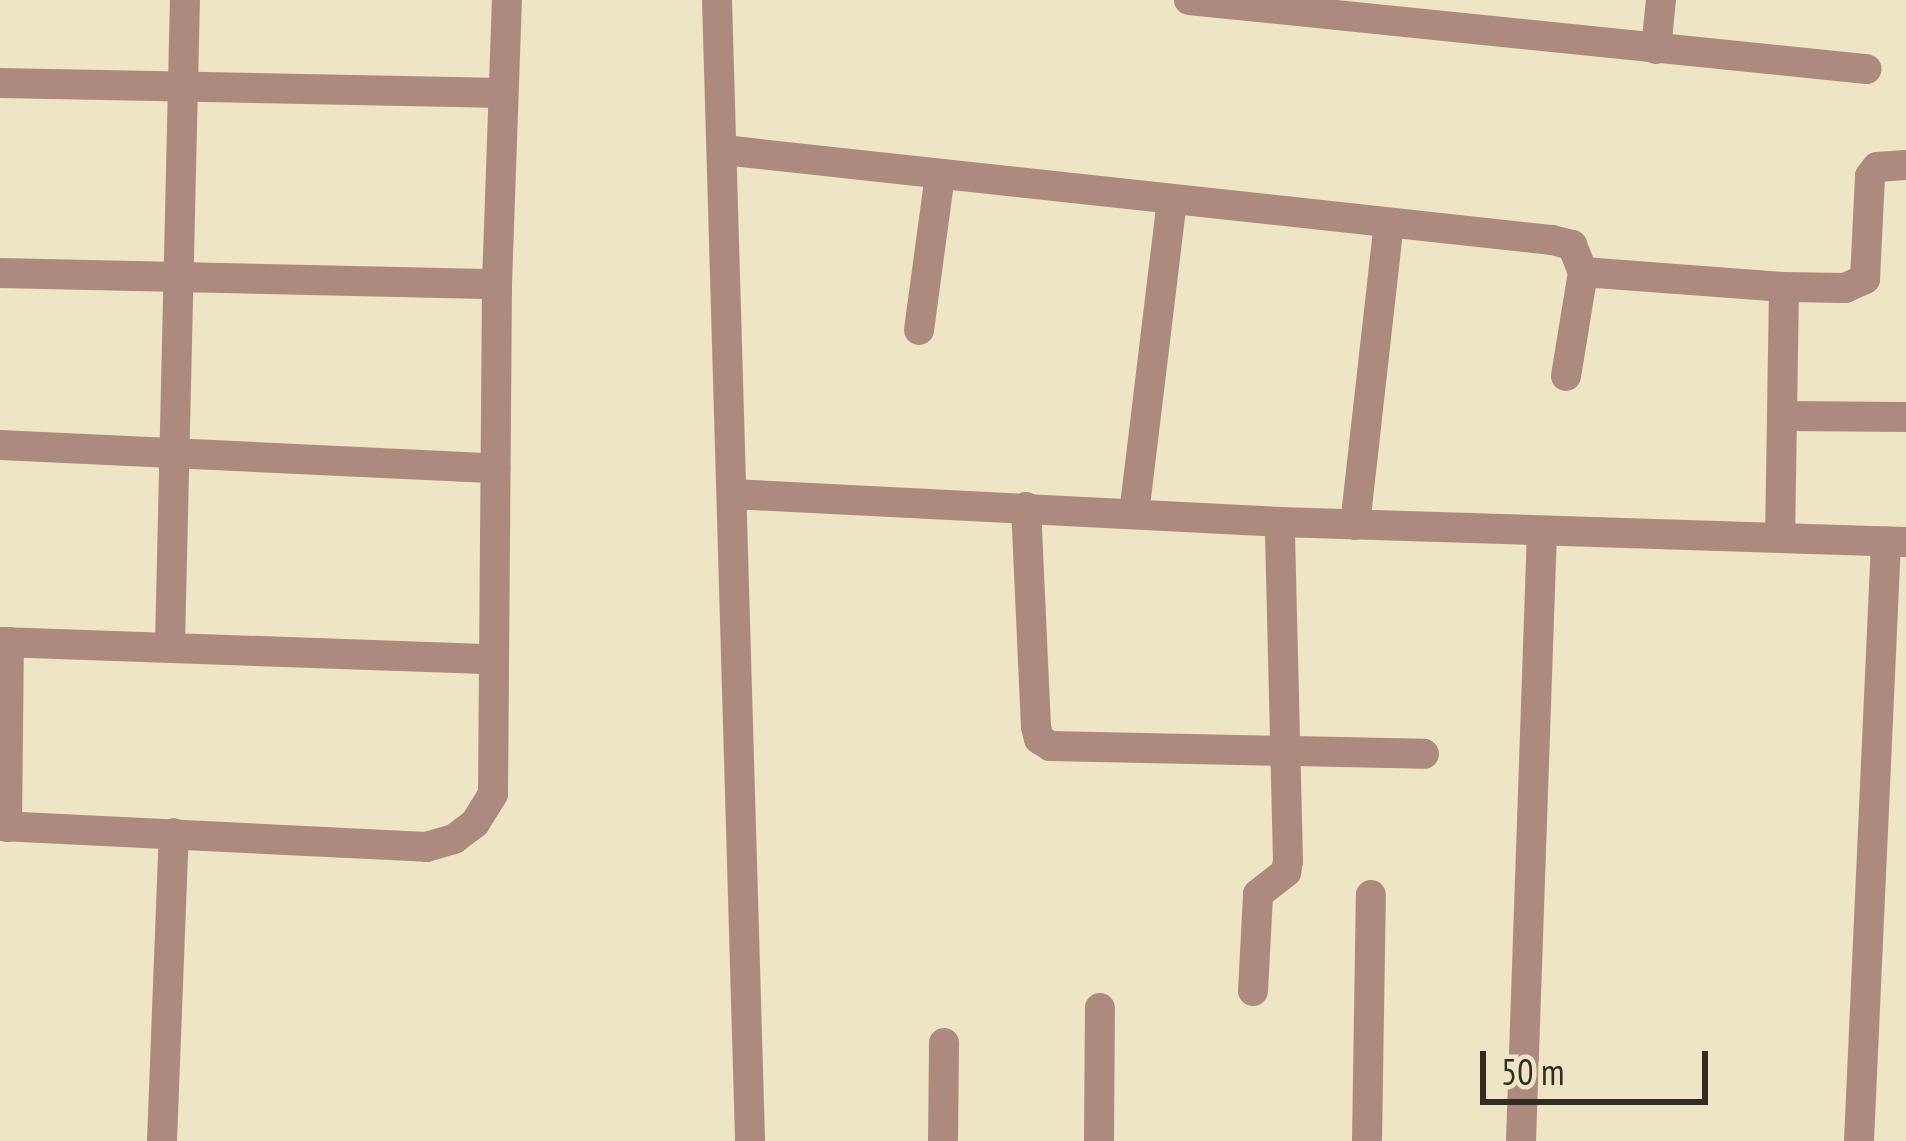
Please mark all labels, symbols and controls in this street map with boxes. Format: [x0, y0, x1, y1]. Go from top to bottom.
scale bar [1486, 1027, 1714, 1101]
text: 50 m [1501, 1048, 1564, 1095]

